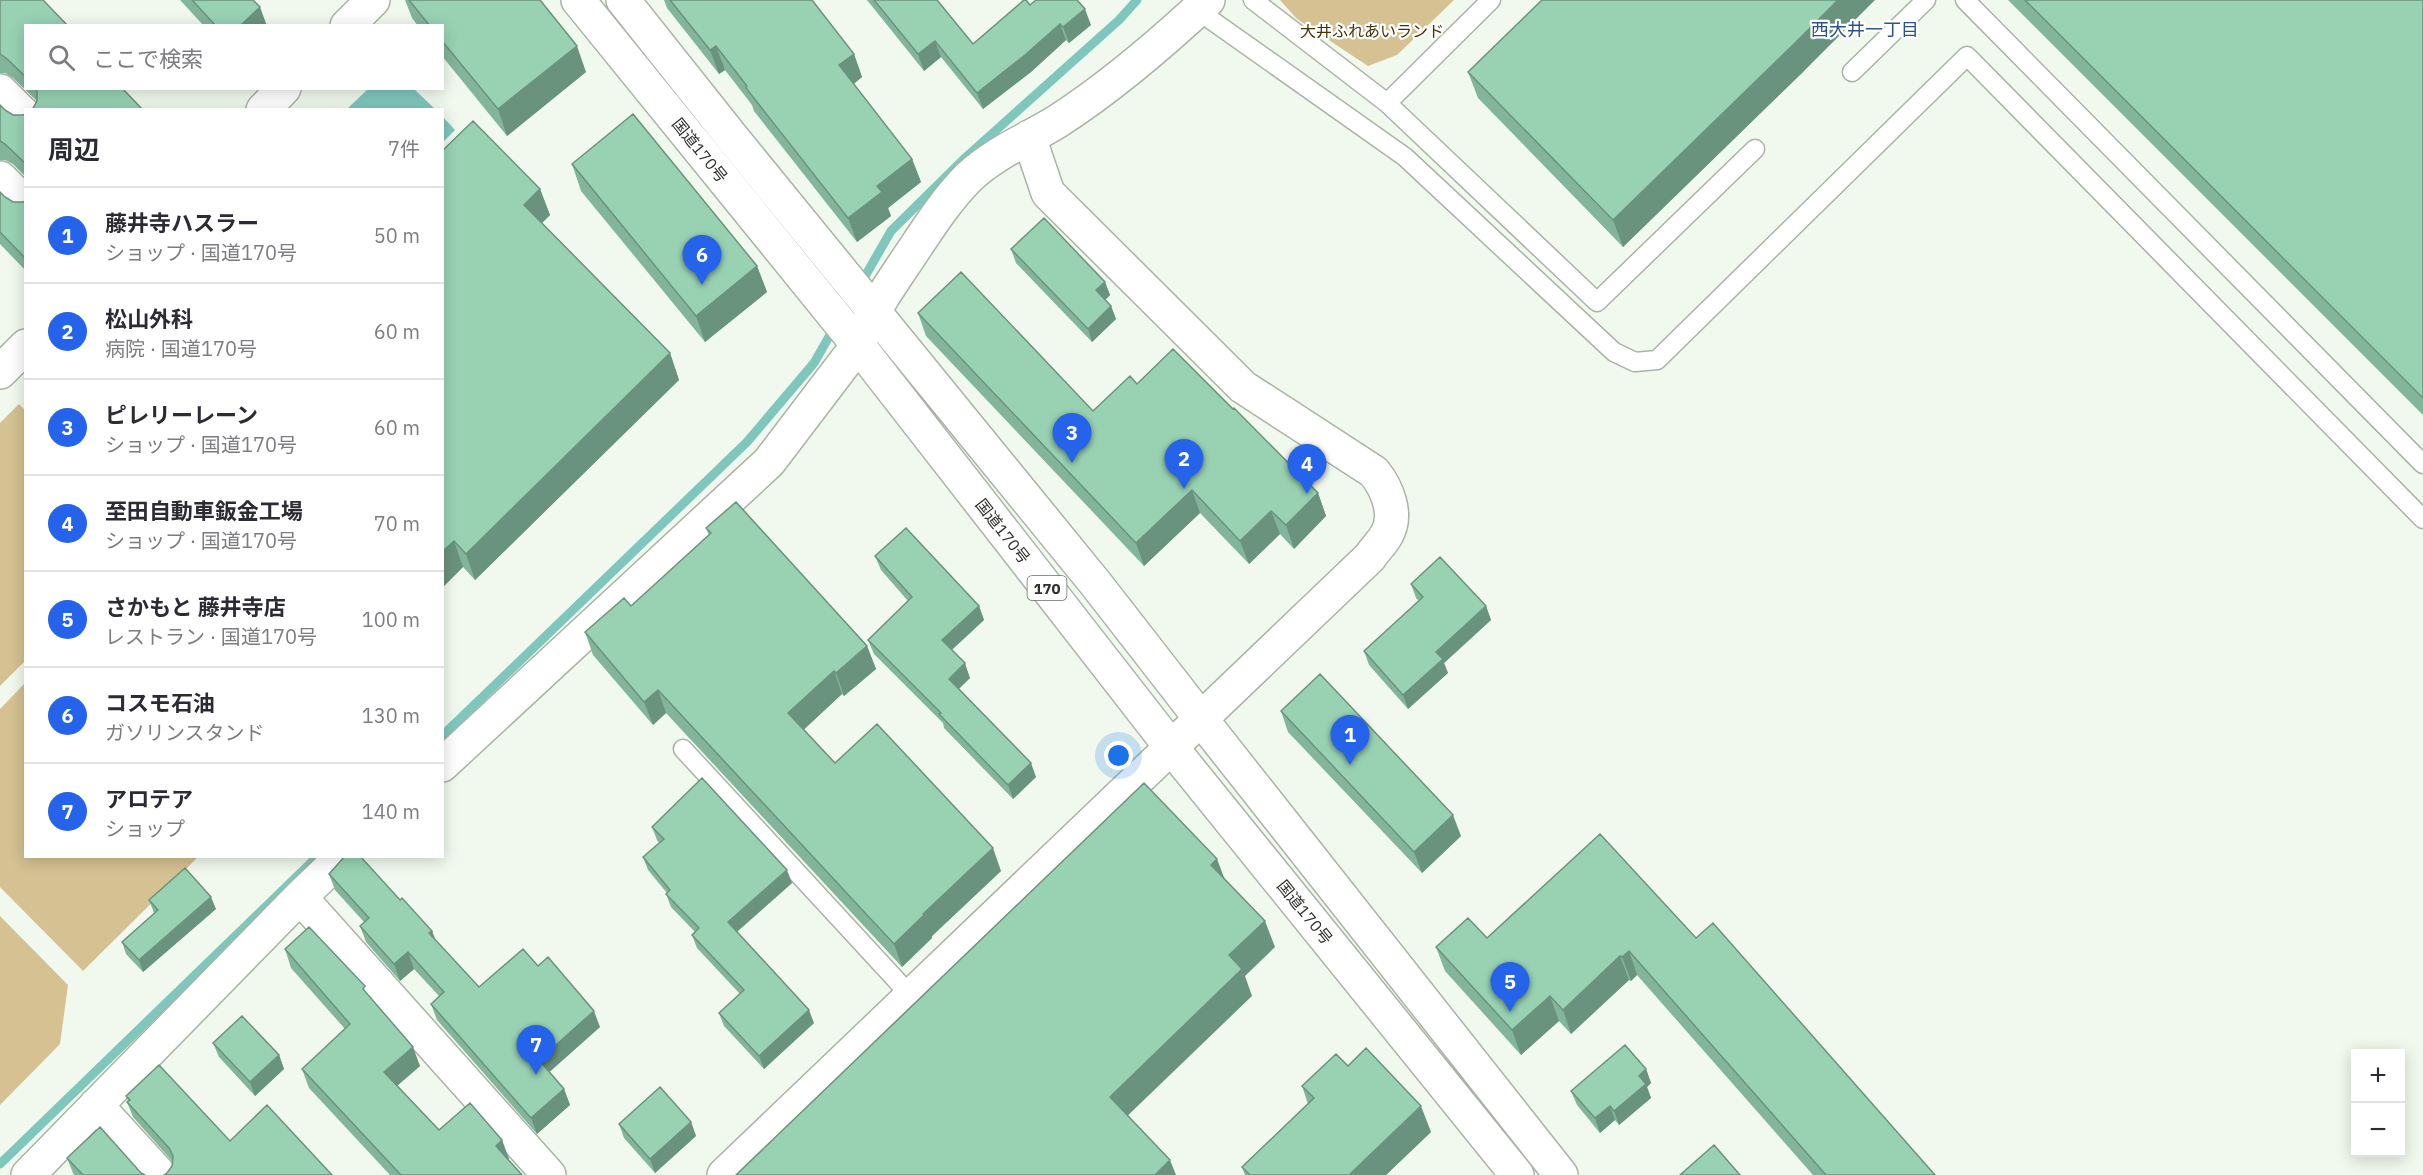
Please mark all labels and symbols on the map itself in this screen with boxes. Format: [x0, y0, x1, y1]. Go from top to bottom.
district label: 西大井一丁目 [1811, 18, 1919, 41]
park label: 大井ふれあいランド [1300, 21, 1444, 41]
street label: 国道170号 [668, 114, 732, 186]
pin: 6 [682, 236, 722, 285]
pin: 3 [1052, 414, 1092, 463]
pin: 2 [1164, 440, 1204, 489]
pin: 4 [1288, 444, 1326, 494]
street label: 国道170号 [971, 495, 1035, 567]
road number: 170 [1028, 576, 1066, 600]
pin: 1 [1330, 716, 1370, 765]
your location [1104, 741, 1133, 770]
street label: 国道170号 [1273, 876, 1337, 948]
pin: 5 [1490, 962, 1530, 1012]
pin: 7 [516, 1026, 556, 1075]

